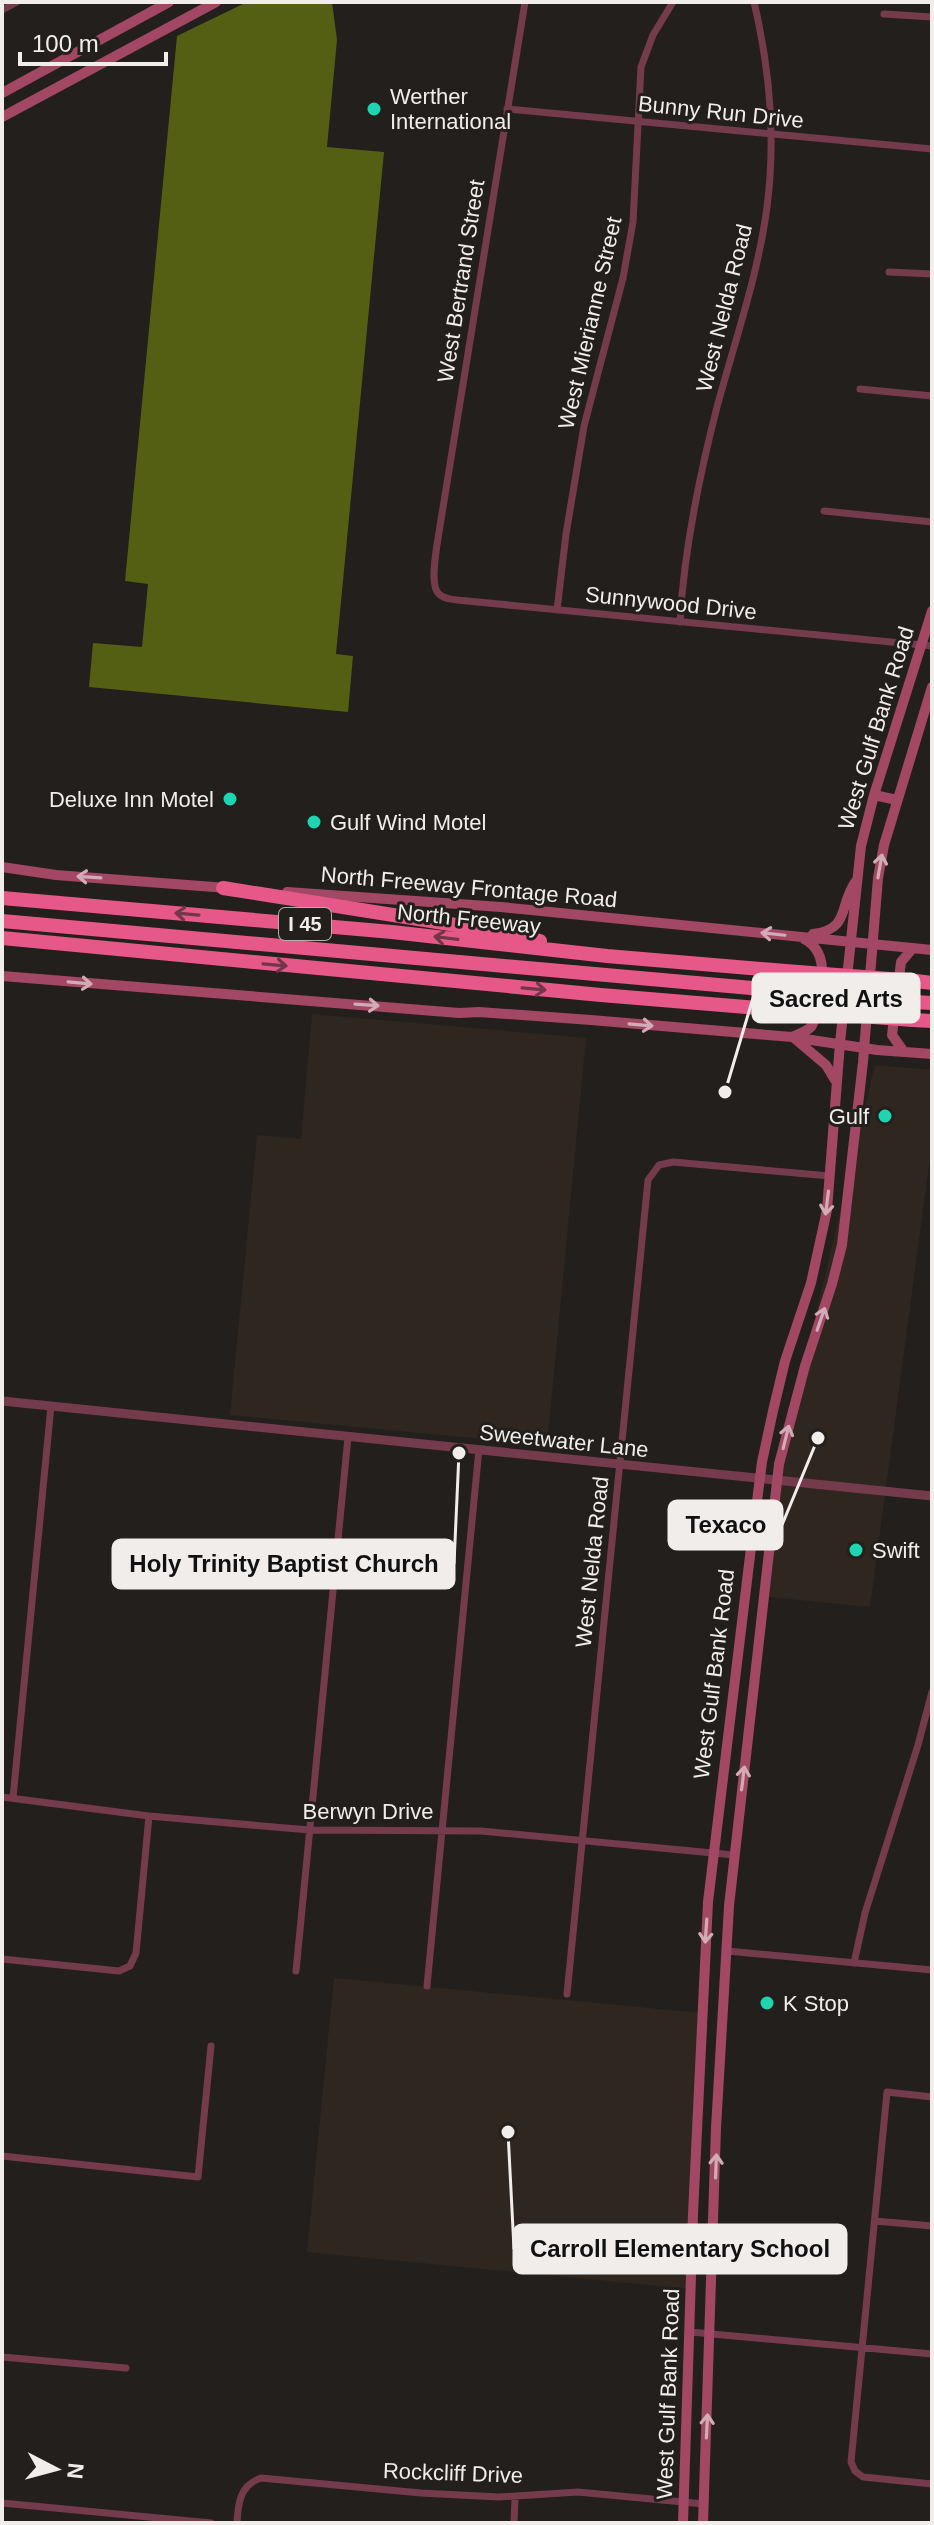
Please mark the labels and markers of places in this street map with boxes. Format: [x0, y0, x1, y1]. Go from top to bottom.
place label: Werther International [390, 84, 511, 134]
marker: Werther International [365, 100, 383, 118]
place label: Deluxe Inn Motel [49, 787, 214, 812]
marker: Deluxe Inn Motel [221, 790, 239, 808]
place label: Gulf Wind Motel [330, 810, 487, 835]
marker: Gulf Wind Motel [305, 813, 323, 831]
callout: Sacred Arts [753, 974, 919, 1022]
place label: Gulf [829, 1104, 870, 1129]
marker: Gulf [876, 1107, 894, 1125]
callout: Texaco [669, 1501, 782, 1549]
place label: Swift [872, 1538, 920, 1563]
callout: Holy Trinity Baptist Church [113, 1540, 454, 1588]
marker: Swift [847, 1541, 865, 1559]
place label: K Stop [783, 1991, 849, 2016]
marker: K Stop [758, 1994, 776, 2012]
callout: Carroll Elementary School [514, 2225, 846, 2273]

